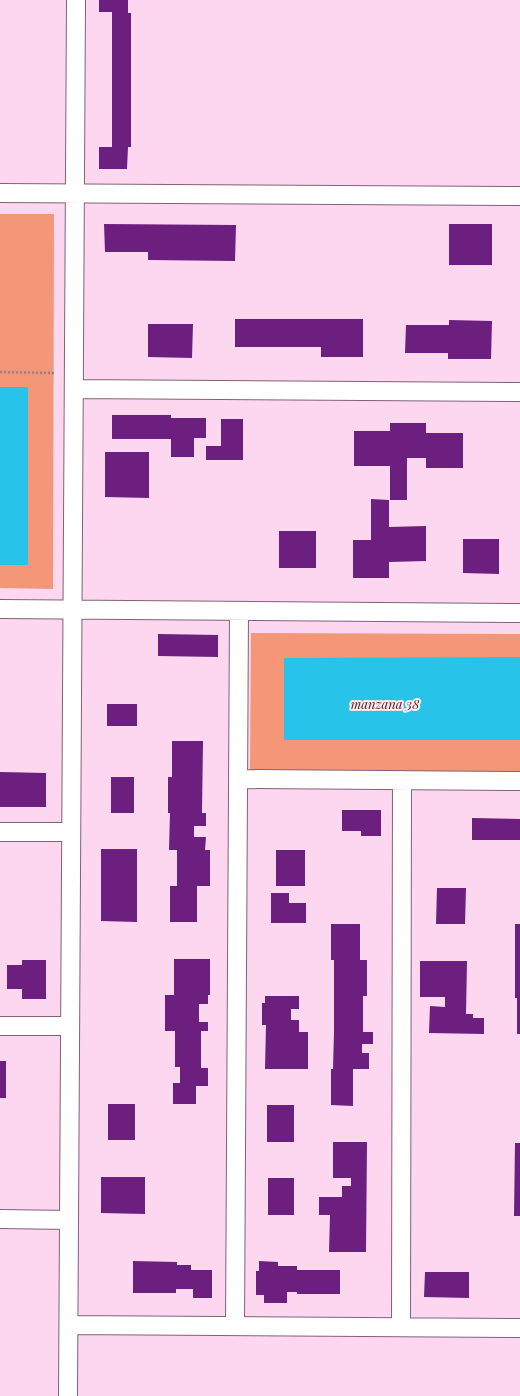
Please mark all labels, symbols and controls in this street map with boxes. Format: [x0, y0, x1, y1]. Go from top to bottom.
park label: manzana 38 [351, 695, 419, 712]

